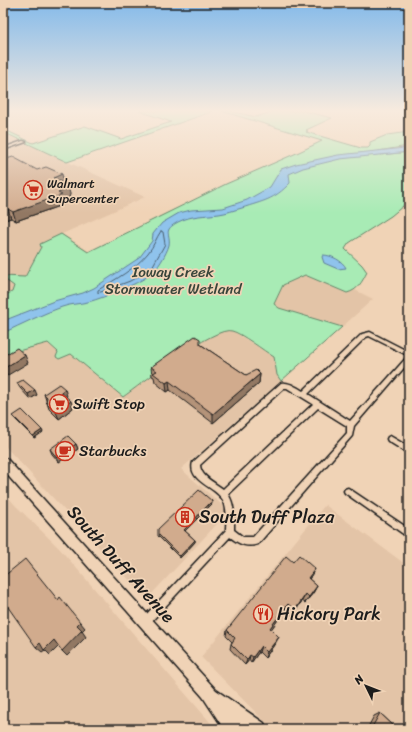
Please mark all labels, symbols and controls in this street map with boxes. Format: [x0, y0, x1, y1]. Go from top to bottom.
place label: Walmart Supercenter [47, 172, 119, 210]
supermarket icon: Walmart Supercenter [22, 179, 44, 201]
park label: Ioway Creek Stormwater Wetland [105, 259, 242, 302]
place label: Swift Stop [73, 391, 145, 417]
supermarket icon: Swift Stop [48, 393, 70, 415]
place label: Starbucks [79, 438, 147, 464]
cafe icon: Starbucks [54, 440, 76, 462]
street label: South Duff Avenue [59, 497, 183, 631]
place label: South Duff Plaza [199, 501, 335, 533]
building icon: South Duff Plaza [174, 506, 196, 528]
place label: Hickory Park [277, 598, 381, 630]
restaurant icon: Hickory Park [252, 603, 274, 625]
north arrow [346, 666, 386, 706]
text: N [349, 670, 369, 690]

